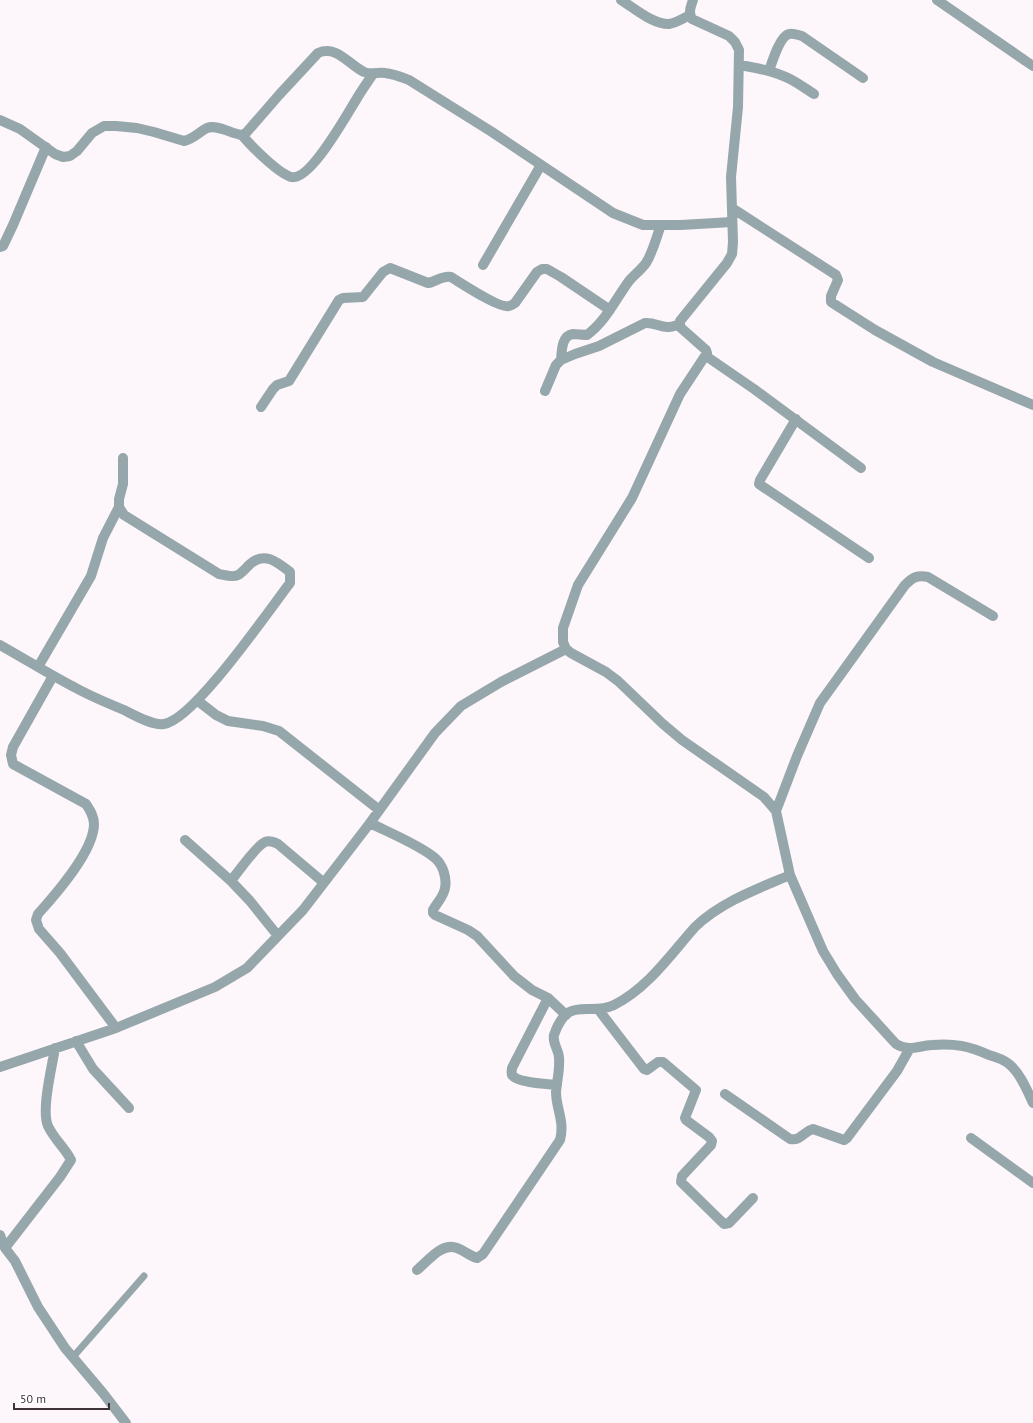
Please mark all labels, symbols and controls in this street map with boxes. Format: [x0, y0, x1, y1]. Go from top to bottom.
scale bar [14, 1385, 109, 1411]
text: 50 m [20, 1391, 46, 1406]

